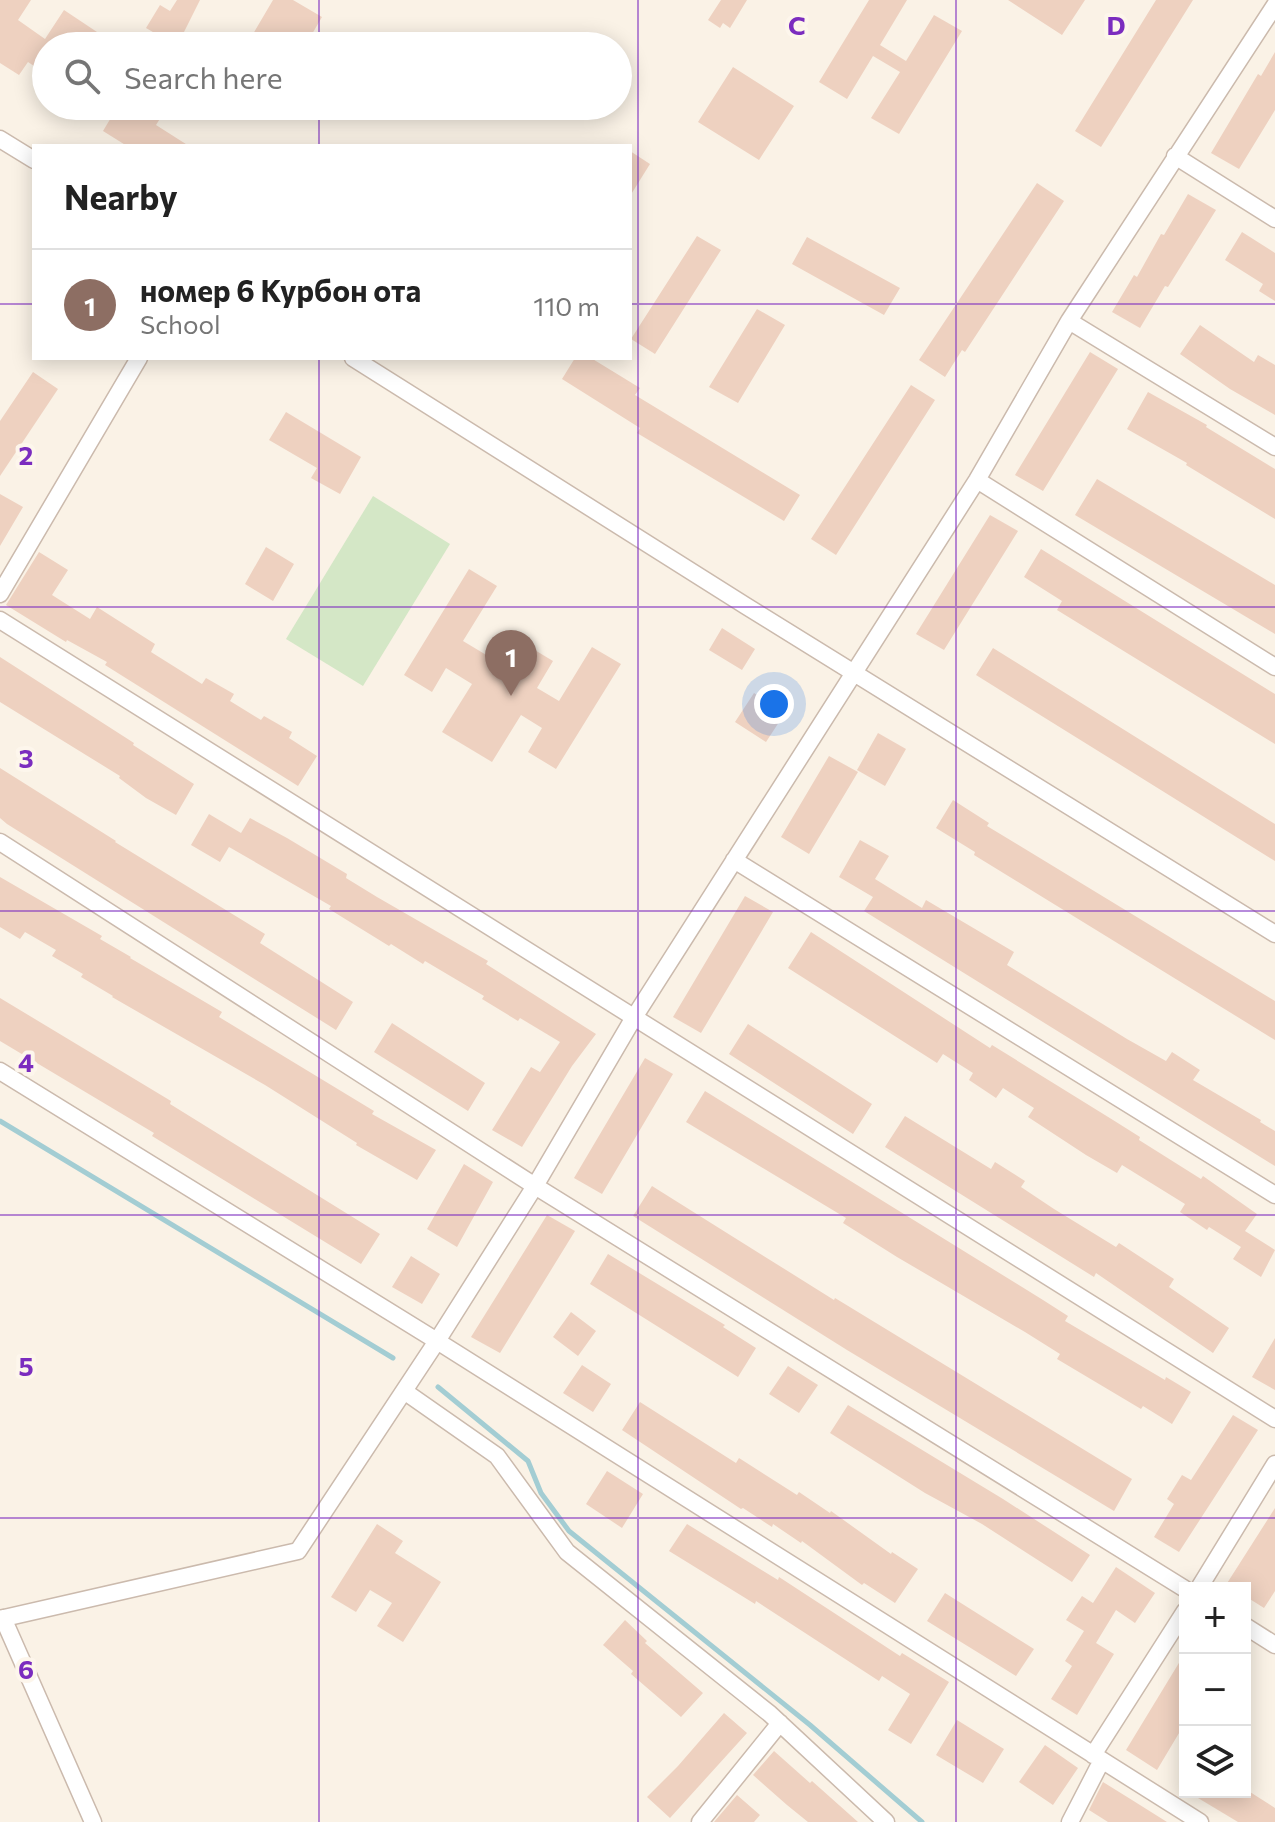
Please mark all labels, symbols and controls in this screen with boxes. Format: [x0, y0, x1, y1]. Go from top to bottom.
text: C [788, 9, 806, 40]
text: D [1106, 9, 1126, 40]
search box [32, 32, 632, 120]
icon: search [60, 54, 104, 98]
text: Search here [124, 58, 283, 95]
text: Nearby [64, 175, 178, 217]
text: номер 6 Курбон ота [140, 271, 421, 308]
text: 1 [84, 290, 96, 321]
text: 110 m [533, 290, 600, 321]
text: School [140, 308, 221, 339]
text: 2 [19, 439, 33, 470]
pin: 1 [485, 630, 537, 696]
your location [754, 684, 794, 724]
text: 3 [18, 742, 34, 773]
text: 4 [18, 1046, 34, 1077]
text: 5 [18, 1350, 34, 1381]
map controls [1179, 1582, 1251, 1798]
button: + [1179, 1582, 1251, 1654]
text: 6 [18, 1653, 34, 1684]
button: − [1179, 1654, 1251, 1726]
button: layers [1179, 1726, 1251, 1798]

